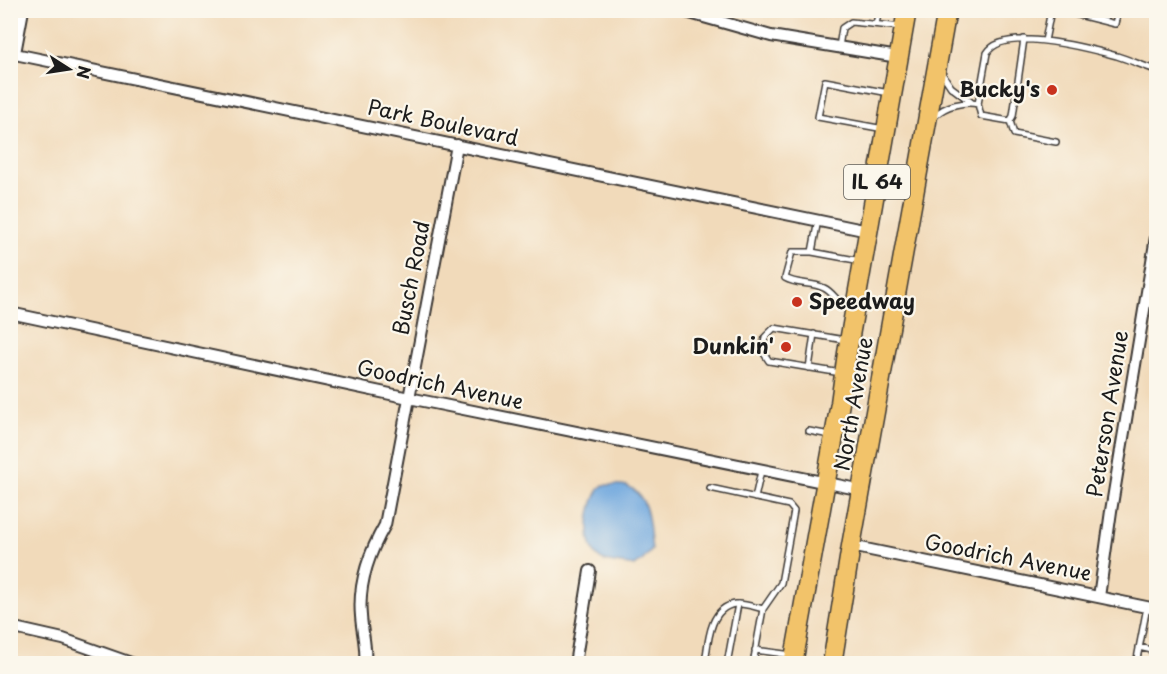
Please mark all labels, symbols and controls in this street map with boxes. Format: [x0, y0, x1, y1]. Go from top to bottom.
north arrow [39, 39, 99, 99]
text: N [72, 64, 98, 81]
place label: Bucky's [959, 72, 1040, 104]
marker: Bucky's [1045, 83, 1059, 97]
street label: Park Boulevard [365, 89, 522, 153]
road number: IL 64 [844, 165, 910, 199]
street label: Busch Road [383, 218, 437, 338]
place label: Speedway [809, 284, 915, 316]
marker: Speedway [790, 295, 804, 309]
street label: Peterson Avenue [1077, 328, 1135, 500]
place label: Dunkin' [692, 329, 774, 361]
street label: North Avenue [824, 334, 880, 473]
marker: Dunkin' [779, 340, 793, 354]
street label: Goodrich Avenue [354, 350, 527, 416]
street label: Goodrich Avenue [922, 524, 1095, 588]

